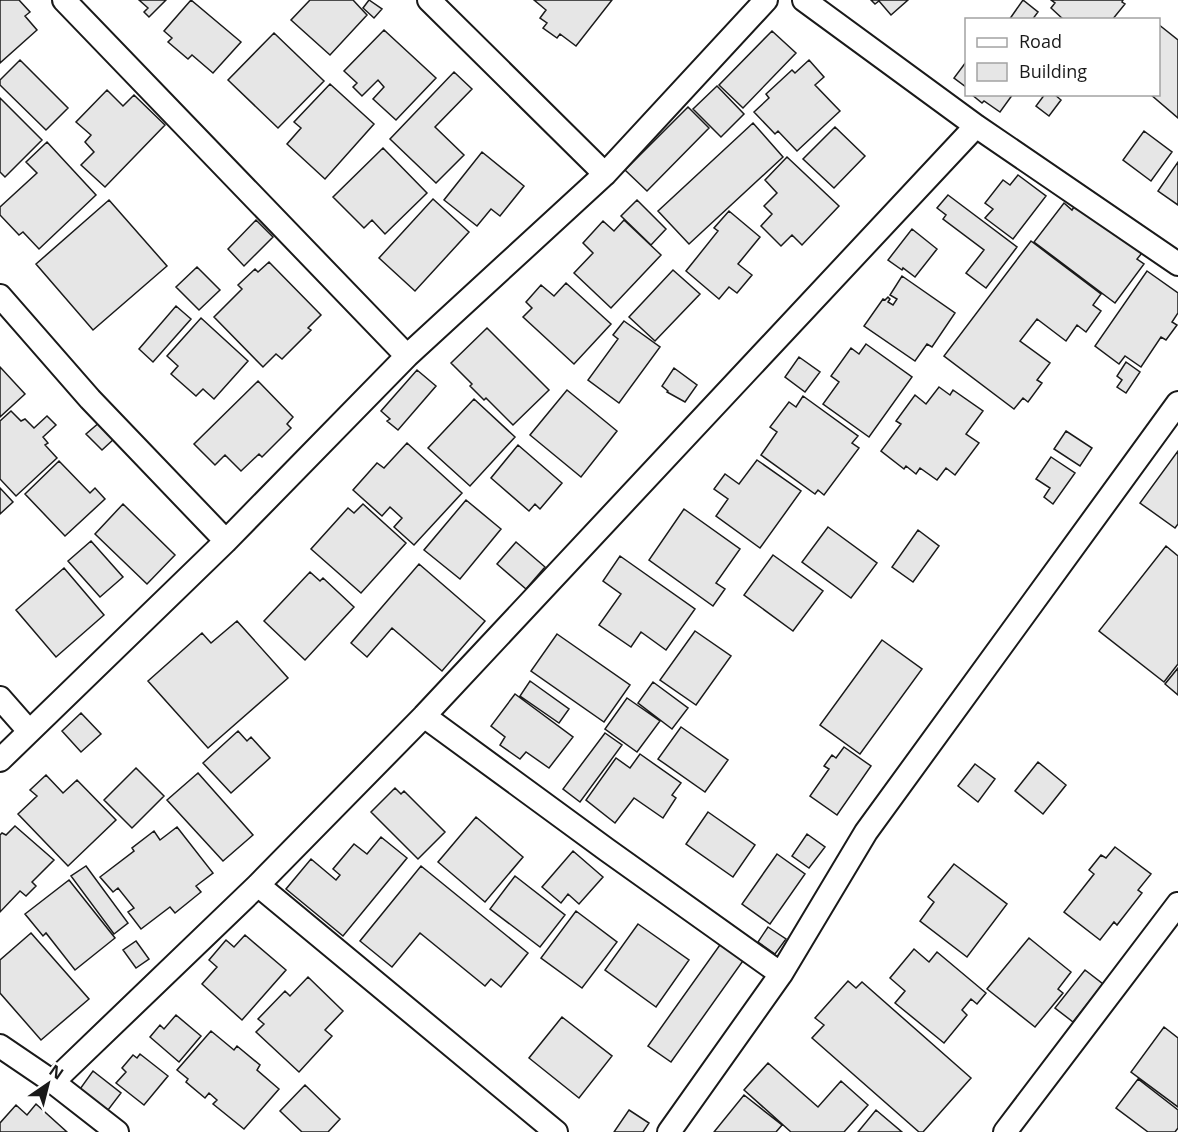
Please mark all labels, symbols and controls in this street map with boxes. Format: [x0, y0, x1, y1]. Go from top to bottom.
legend [965, 18, 1160, 96]
text: Road [1019, 29, 1062, 53]
text: Building [1019, 59, 1087, 83]
north arrow [18, 1054, 78, 1114]
text: N [45, 1059, 68, 1084]

